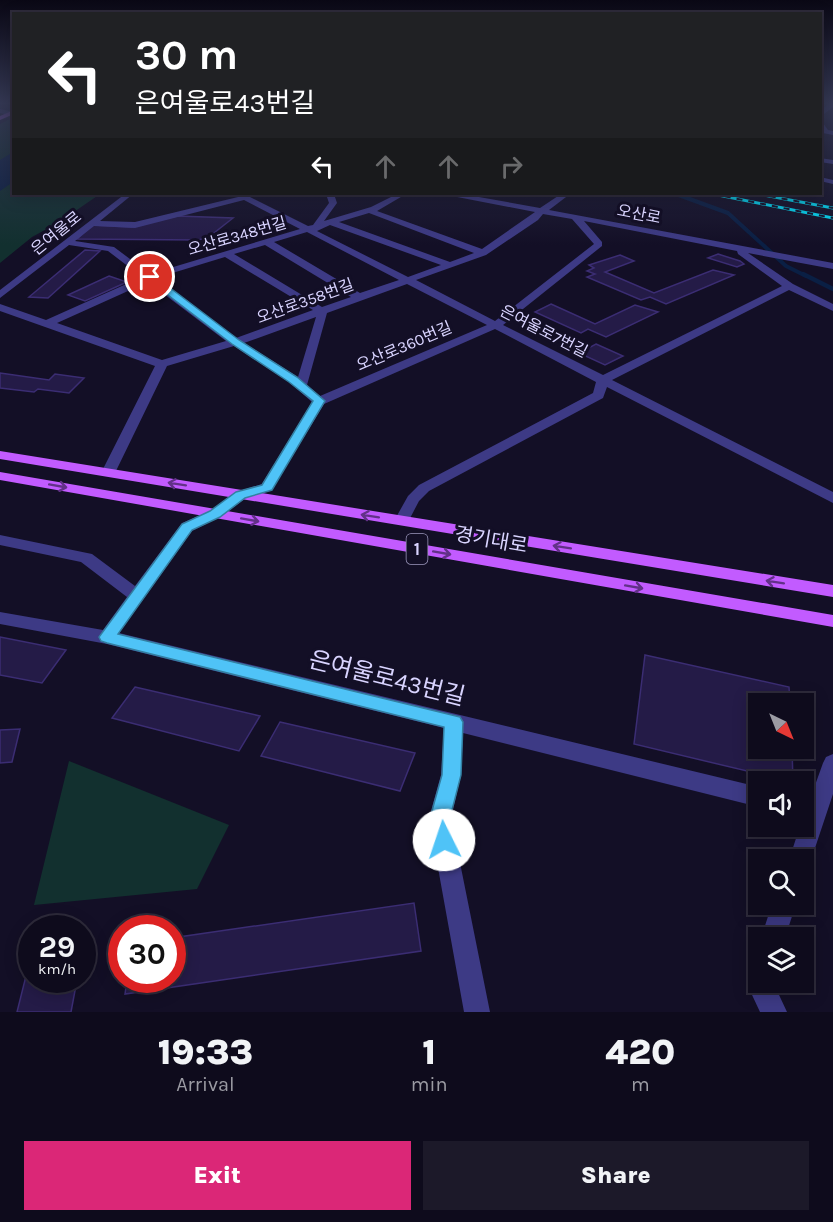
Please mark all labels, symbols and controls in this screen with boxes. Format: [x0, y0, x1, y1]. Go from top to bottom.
text: 30 m [135, 30, 238, 80]
icon: left [36, 36, 114, 114]
text: 은여울로43번길 [135, 87, 315, 119]
icon: left [306, 150, 339, 183]
icon: ahead [369, 150, 402, 183]
icon: ahead [432, 150, 465, 183]
icon: right [495, 150, 528, 183]
street label: 오산로 [616, 200, 663, 228]
street label: 은여울로 [27, 207, 85, 259]
street label: 오산로348번길 [185, 213, 289, 259]
pin [124, 251, 175, 302]
icon: arrive [133, 260, 166, 293]
street label: 오산로358번길 [254, 275, 356, 327]
street label: 은여울로7번길 [497, 301, 591, 361]
street label: 오산로360번길 [353, 317, 455, 375]
one-way arrow [168, 479, 188, 490]
one-way arrow [47, 481, 67, 492]
one-way arrow [360, 510, 380, 521]
one-way arrow [239, 515, 259, 526]
street label: 경기대로 [453, 522, 529, 558]
road number: 1 [406, 534, 428, 564]
one-way arrow [553, 542, 572, 553]
one-way arrow [432, 548, 451, 559]
one-way arrow [766, 576, 786, 587]
one-way arrow [624, 581, 643, 592]
street label: 은여울로43번길 [306, 645, 468, 711]
north arrow [748, 693, 814, 759]
map controls [748, 693, 814, 993]
button: sound [748, 771, 814, 837]
position arrow [412, 808, 476, 872]
button: search [748, 849, 814, 915]
speed limit sign: 30 [108, 915, 186, 993]
button: layers [748, 927, 814, 993]
text: 29 [39, 929, 75, 965]
text: km/h [38, 960, 76, 978]
text: 19:33 [158, 1031, 253, 1073]
text: 1 [422, 1031, 436, 1073]
text: 420 [605, 1031, 675, 1073]
text: Arrival [176, 1073, 235, 1096]
text: min [411, 1073, 448, 1096]
text: m [631, 1073, 650, 1096]
button: Exit [24, 1141, 411, 1210]
button: Share [423, 1141, 809, 1210]

